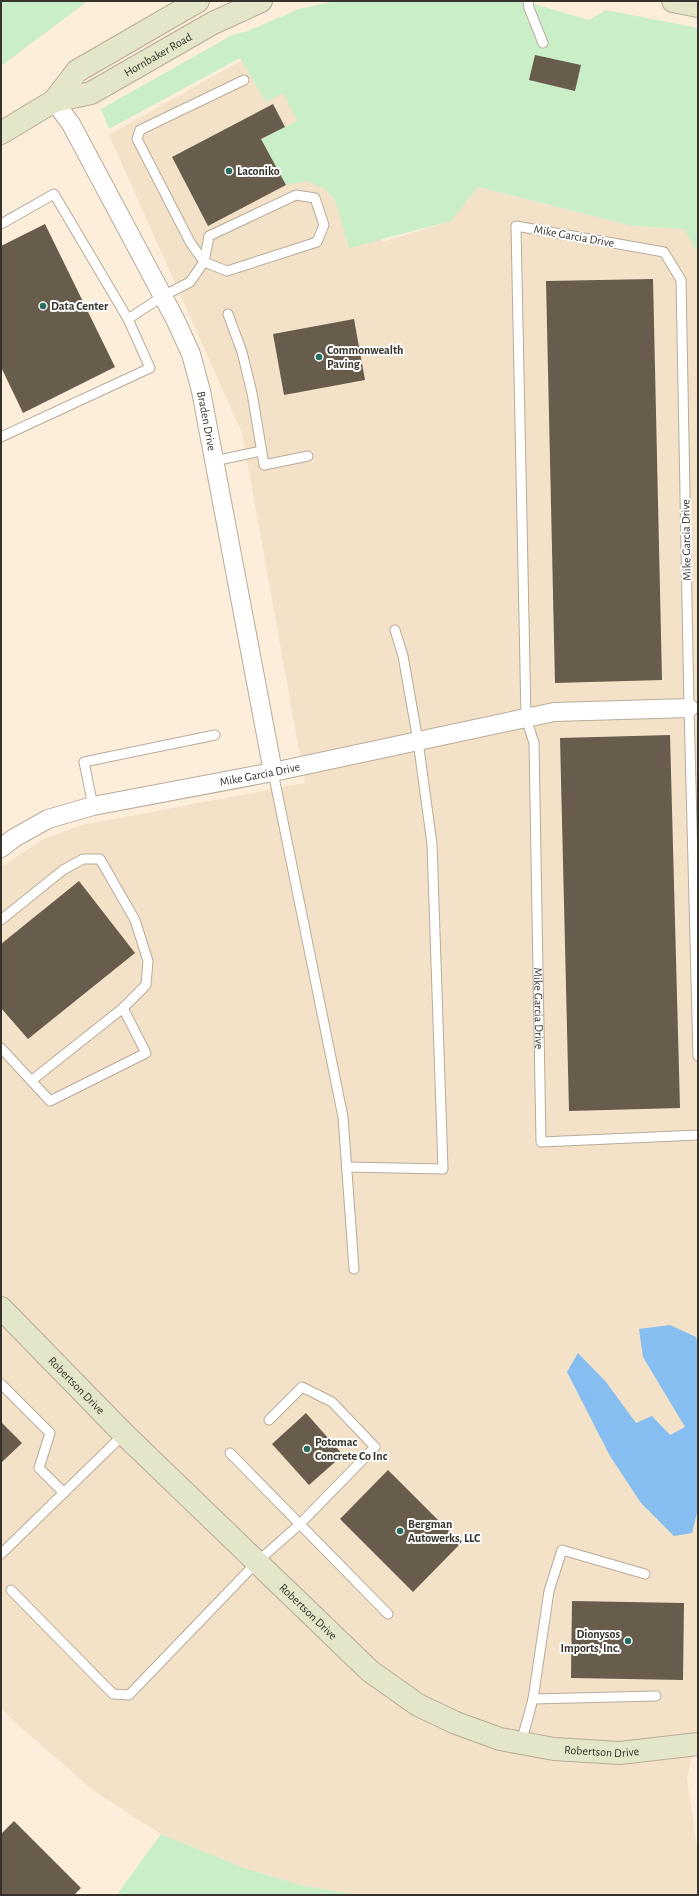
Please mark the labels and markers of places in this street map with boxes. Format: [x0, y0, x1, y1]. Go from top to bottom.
place label: Laconiko [237, 165, 280, 177]
marker: Laconiko [224, 166, 234, 176]
place label: Data Center [51, 300, 109, 312]
marker: Data Center [38, 301, 48, 311]
place label: Commonwealth Paving [327, 344, 403, 370]
marker: Commonwealth Paving [314, 352, 324, 362]
place label: Potomac Concrete Co Inc [315, 1436, 388, 1462]
marker: Potomac Concrete Co Inc [302, 1444, 312, 1454]
place label: Bergman Autowerks, LLC [408, 1518, 481, 1544]
marker: Bergman Autowerks, LLC [395, 1526, 405, 1536]
place label: Dionysos Imports, Inc. [561, 1628, 620, 1654]
marker: Dionysos Imports, Inc. [623, 1636, 633, 1646]

